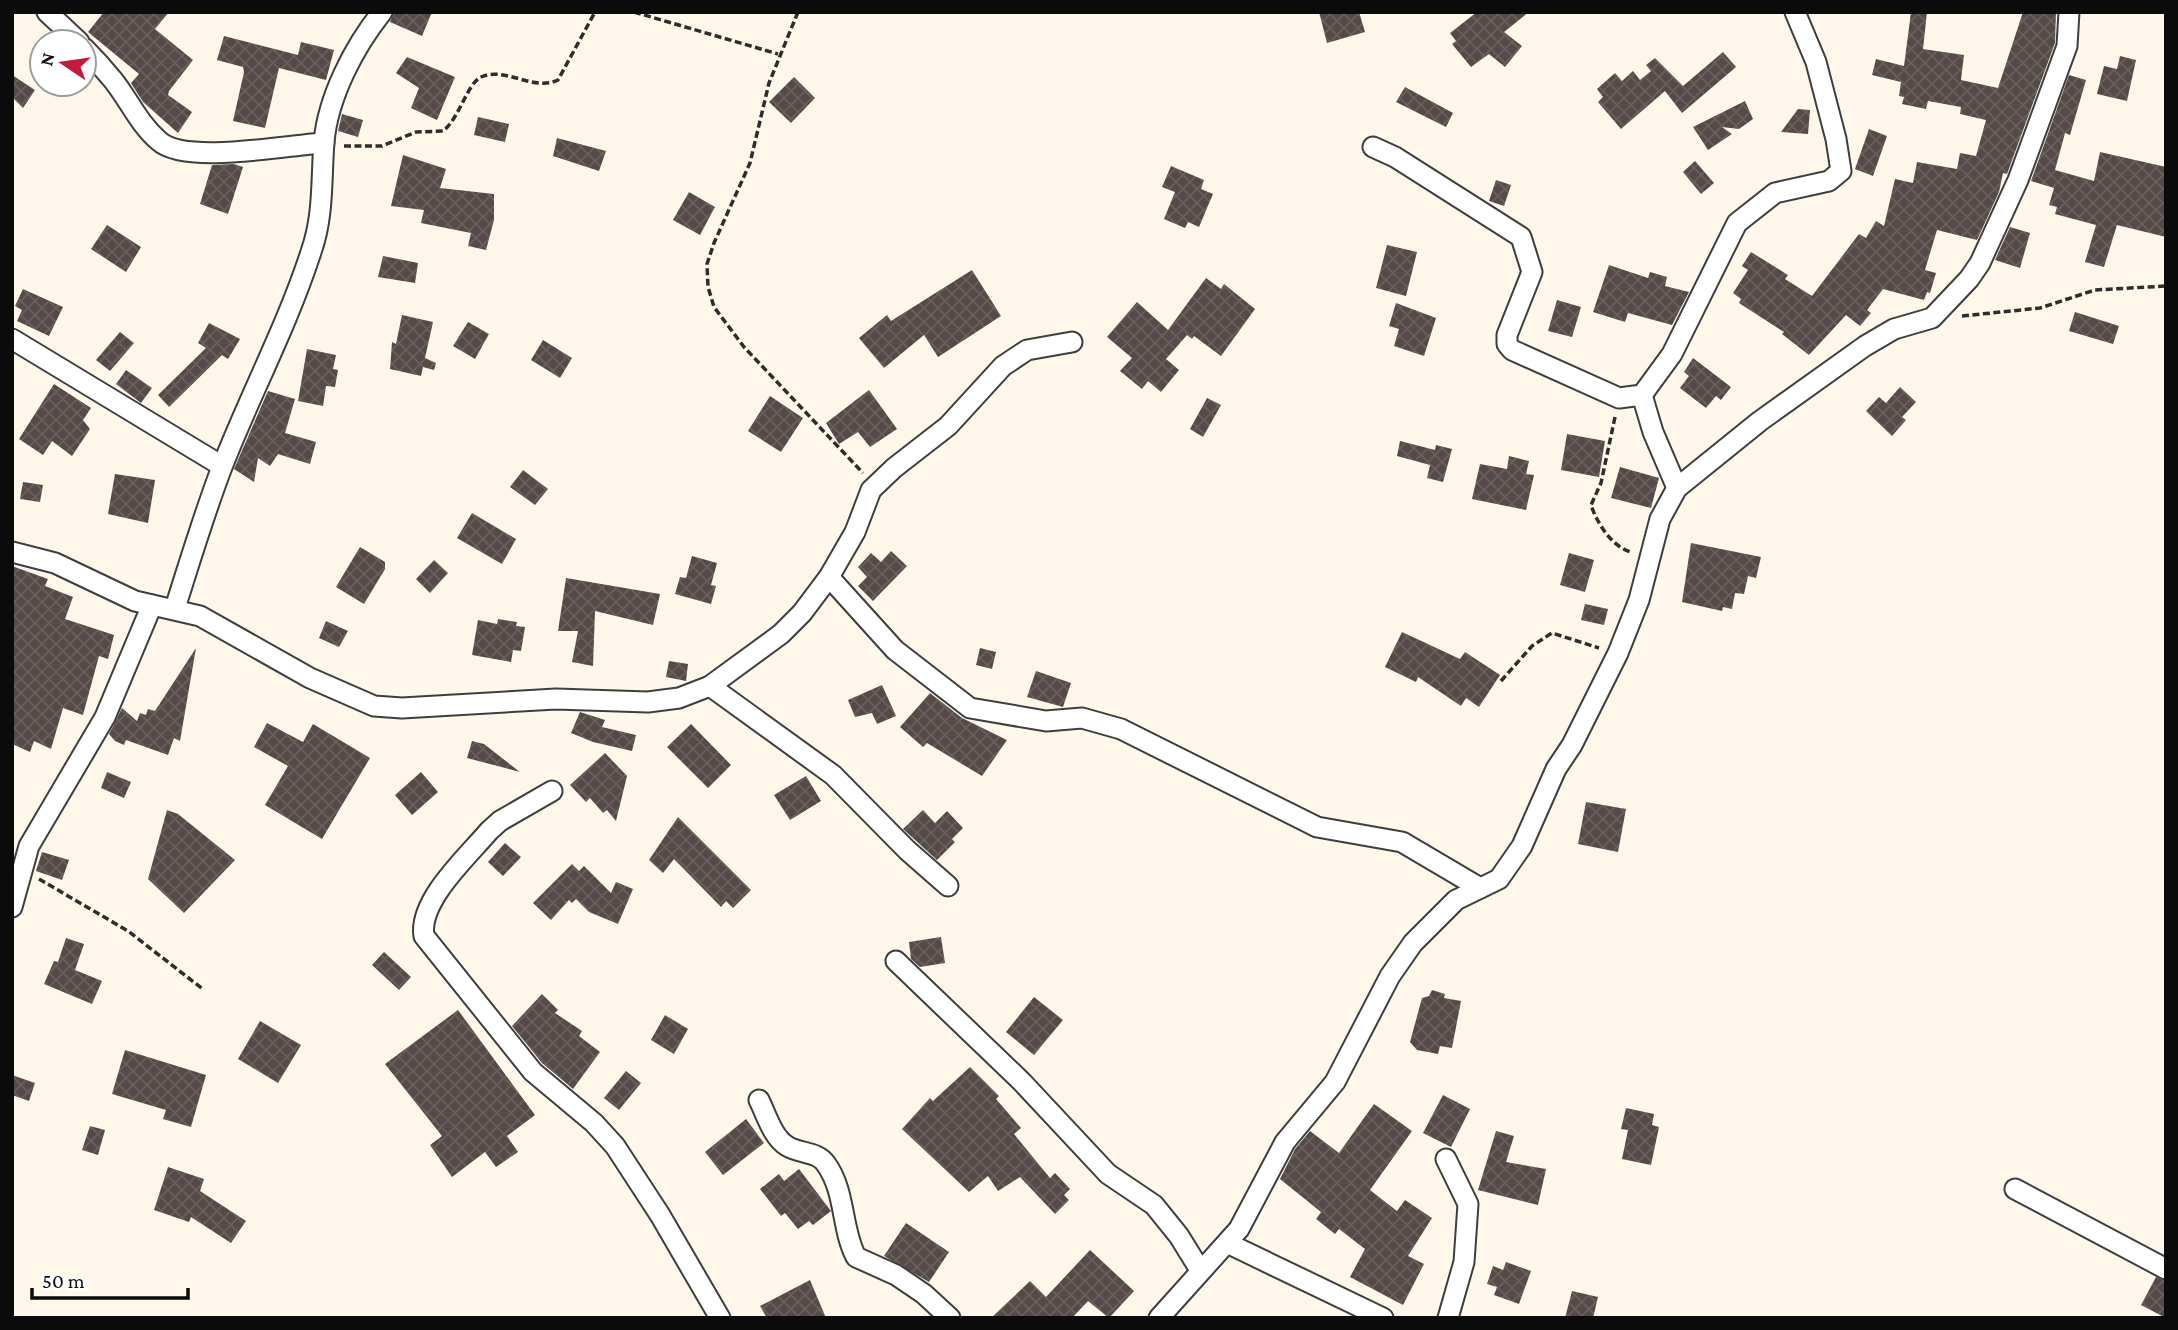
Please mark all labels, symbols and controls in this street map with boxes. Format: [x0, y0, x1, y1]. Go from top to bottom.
north arrow [28, 28, 98, 98]
text: N [35, 51, 59, 68]
scale bar [32, 1256, 187, 1300]
text: 50 m [42, 1269, 85, 1293]

